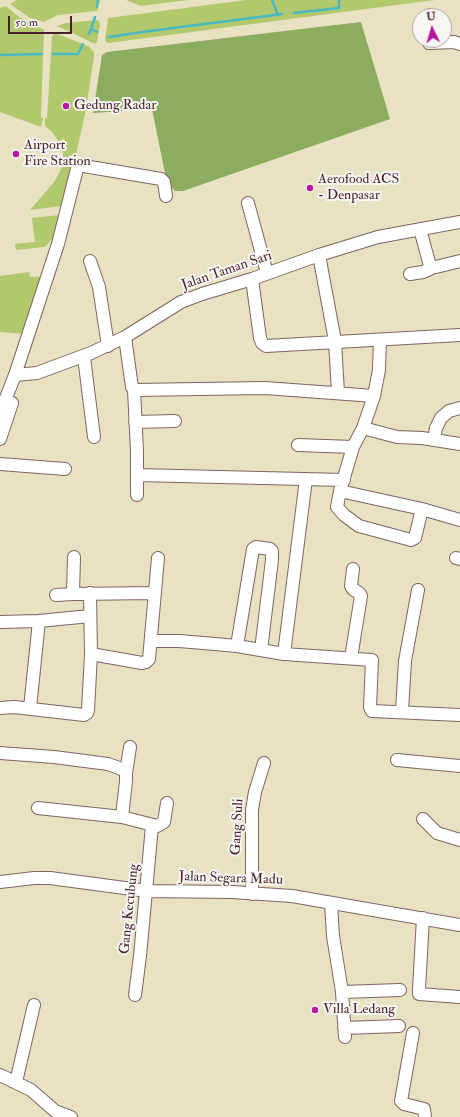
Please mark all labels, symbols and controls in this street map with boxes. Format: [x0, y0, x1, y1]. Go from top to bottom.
scale bar [10, 8, 74, 34]
north arrow [412, 8, 452, 48]
text: U [426, 10, 436, 23]
text: 50 m [15, 15, 38, 30]
place label: Gedung Radar [74, 98, 156, 114]
marker: Gedung Radar [61, 101, 71, 111]
place label: Airport Fire Station [24, 138, 91, 170]
marker: Airport Fire Station [11, 149, 21, 159]
place label: Aerofood ACS - Denpasar [318, 172, 399, 204]
marker: Aerofood ACS - Denpasar [305, 183, 315, 193]
street label: Jalan Taman Sari [180, 248, 274, 294]
street label: Gang Suli [228, 798, 248, 856]
street label: Gang Kecubung [117, 863, 143, 955]
street label: Jalan Segara Madu [179, 869, 283, 889]
place label: Villa Ledang [323, 1002, 395, 1018]
marker: Villa Ledang [310, 1005, 320, 1015]

